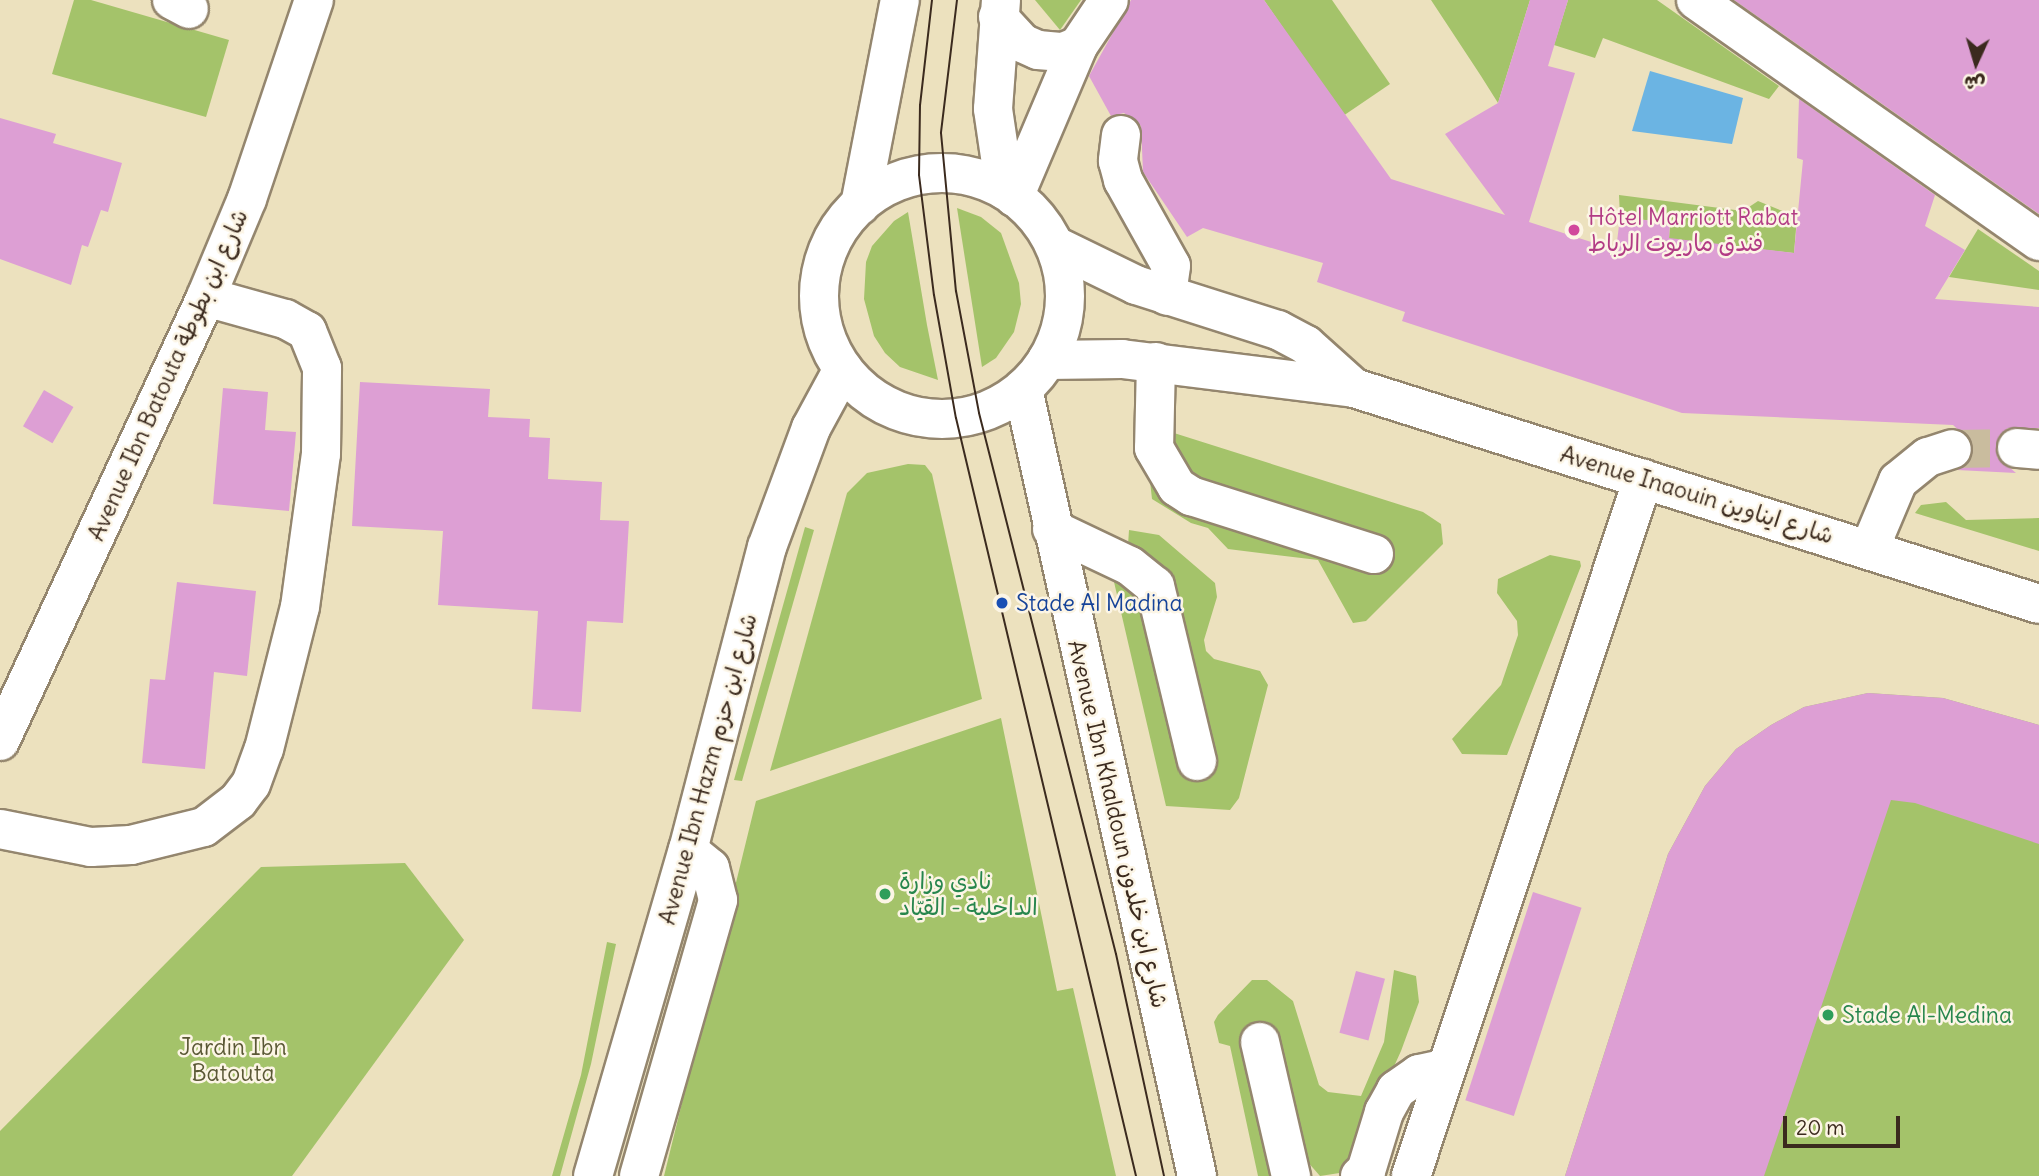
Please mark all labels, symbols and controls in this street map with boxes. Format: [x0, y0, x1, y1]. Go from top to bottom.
north arrow [1941, 28, 2011, 98]
text: ش [1963, 71, 1986, 97]
place label: Hôtel Marriott Rabat فندق ماريوت الرباط [1588, 203, 1798, 257]
street label: Avenue Ibn Batouta شارع ابن بطوطة [82, 205, 254, 545]
marker: Hôtel Marriott Rabat فندق ماريوت الرباط [1566, 222, 1582, 238]
street label: Avenue Inaouin شارع ايناوين [1557, 440, 1837, 550]
place label: Stade Al Madina [1016, 589, 1183, 617]
marker: Stade Al Madina [994, 595, 1010, 611]
street label: Avenue Ibn Hazm شارع ابن حزم [653, 611, 763, 927]
street label: Avenue Ibn Khaldoun شارع ابن خلدون [1062, 637, 1174, 1011]
place label: نادي وزارة الداخلية - القيّاد [899, 867, 1038, 921]
marker: نادي وزارة الداخلية - القيّاد [877, 886, 893, 902]
place label: Stade Al-Medina [1842, 1001, 2012, 1029]
marker: Stade Al-Medina [1820, 1007, 1836, 1023]
park label: Jardin Ibn Batouta [179, 1033, 287, 1087]
scale bar [1787, 1102, 1904, 1146]
text: 20 m [1796, 1114, 1845, 1141]

